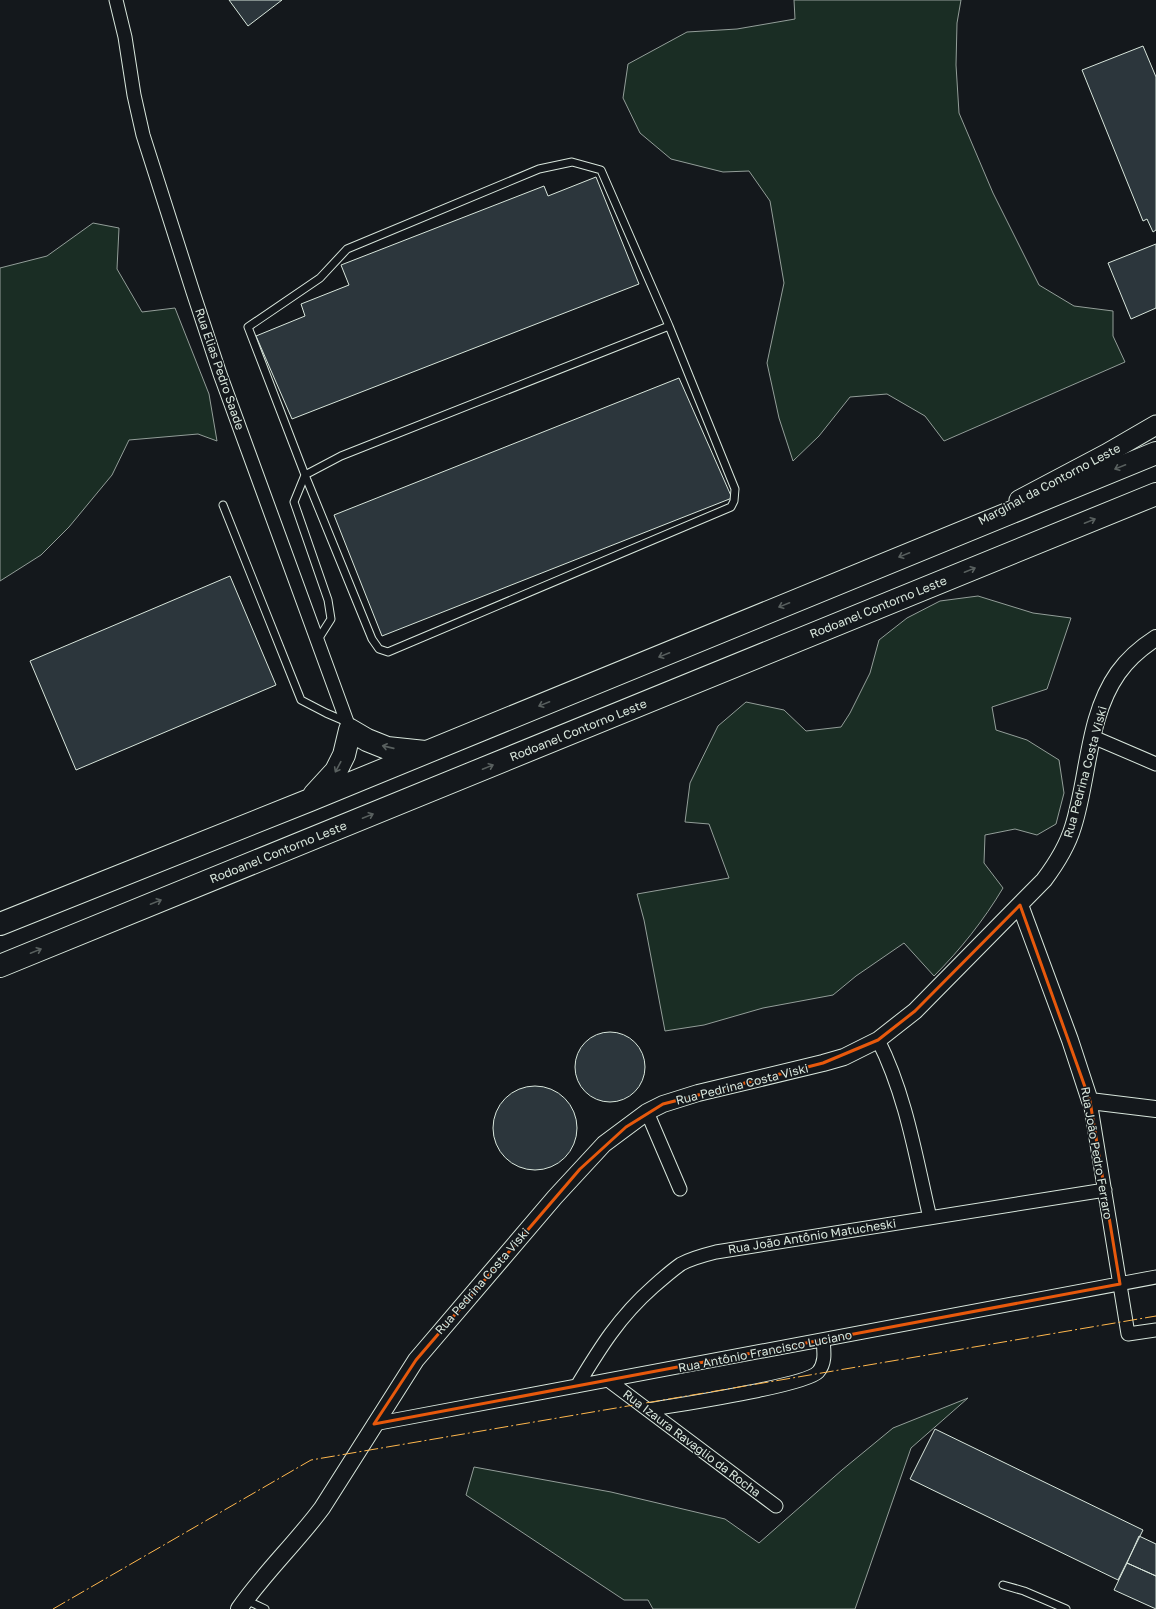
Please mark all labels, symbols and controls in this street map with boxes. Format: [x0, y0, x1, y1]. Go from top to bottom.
street label: Rua Elias Pedro Saade [192, 306, 248, 432]
street label: Marginal da Contorno Leste [975, 440, 1123, 528]
one-way arrow [1114, 464, 1126, 472]
one-way arrow [1084, 517, 1096, 524]
one-way arrow [899, 552, 911, 560]
one-way arrow [963, 566, 975, 573]
street label: Rodoanel Contorno Leste [807, 573, 949, 641]
one-way arrow [779, 602, 791, 609]
one-way arrow [659, 651, 671, 659]
street label: Rodoanel Contorno Leste [507, 696, 649, 764]
one-way arrow [538, 701, 550, 708]
street label: Rua Pedrina Costa Viski [1060, 704, 1110, 840]
one-way arrow [381, 743, 394, 751]
one-way arrow [334, 761, 341, 773]
one-way arrow [481, 762, 493, 770]
one-way arrow [361, 811, 373, 819]
street label: Rodoanel Contorno Leste [207, 818, 349, 886]
one-way arrow [150, 898, 162, 905]
one-way arrow [30, 947, 42, 955]
street label: Rua Pedrina Costa Viski [674, 1060, 810, 1108]
street label: Rua João Pedro Ferraro [1078, 1086, 1116, 1220]
street label: Rua João Antônio Matucheski [727, 1215, 897, 1257]
street label: Rua Pedrina Costa Viski [432, 1225, 532, 1337]
street label: Rua Antônio Francisco Luciano [677, 1327, 853, 1375]
street label: Rua Izaura Ravaglio da Rocha [620, 1386, 764, 1500]

